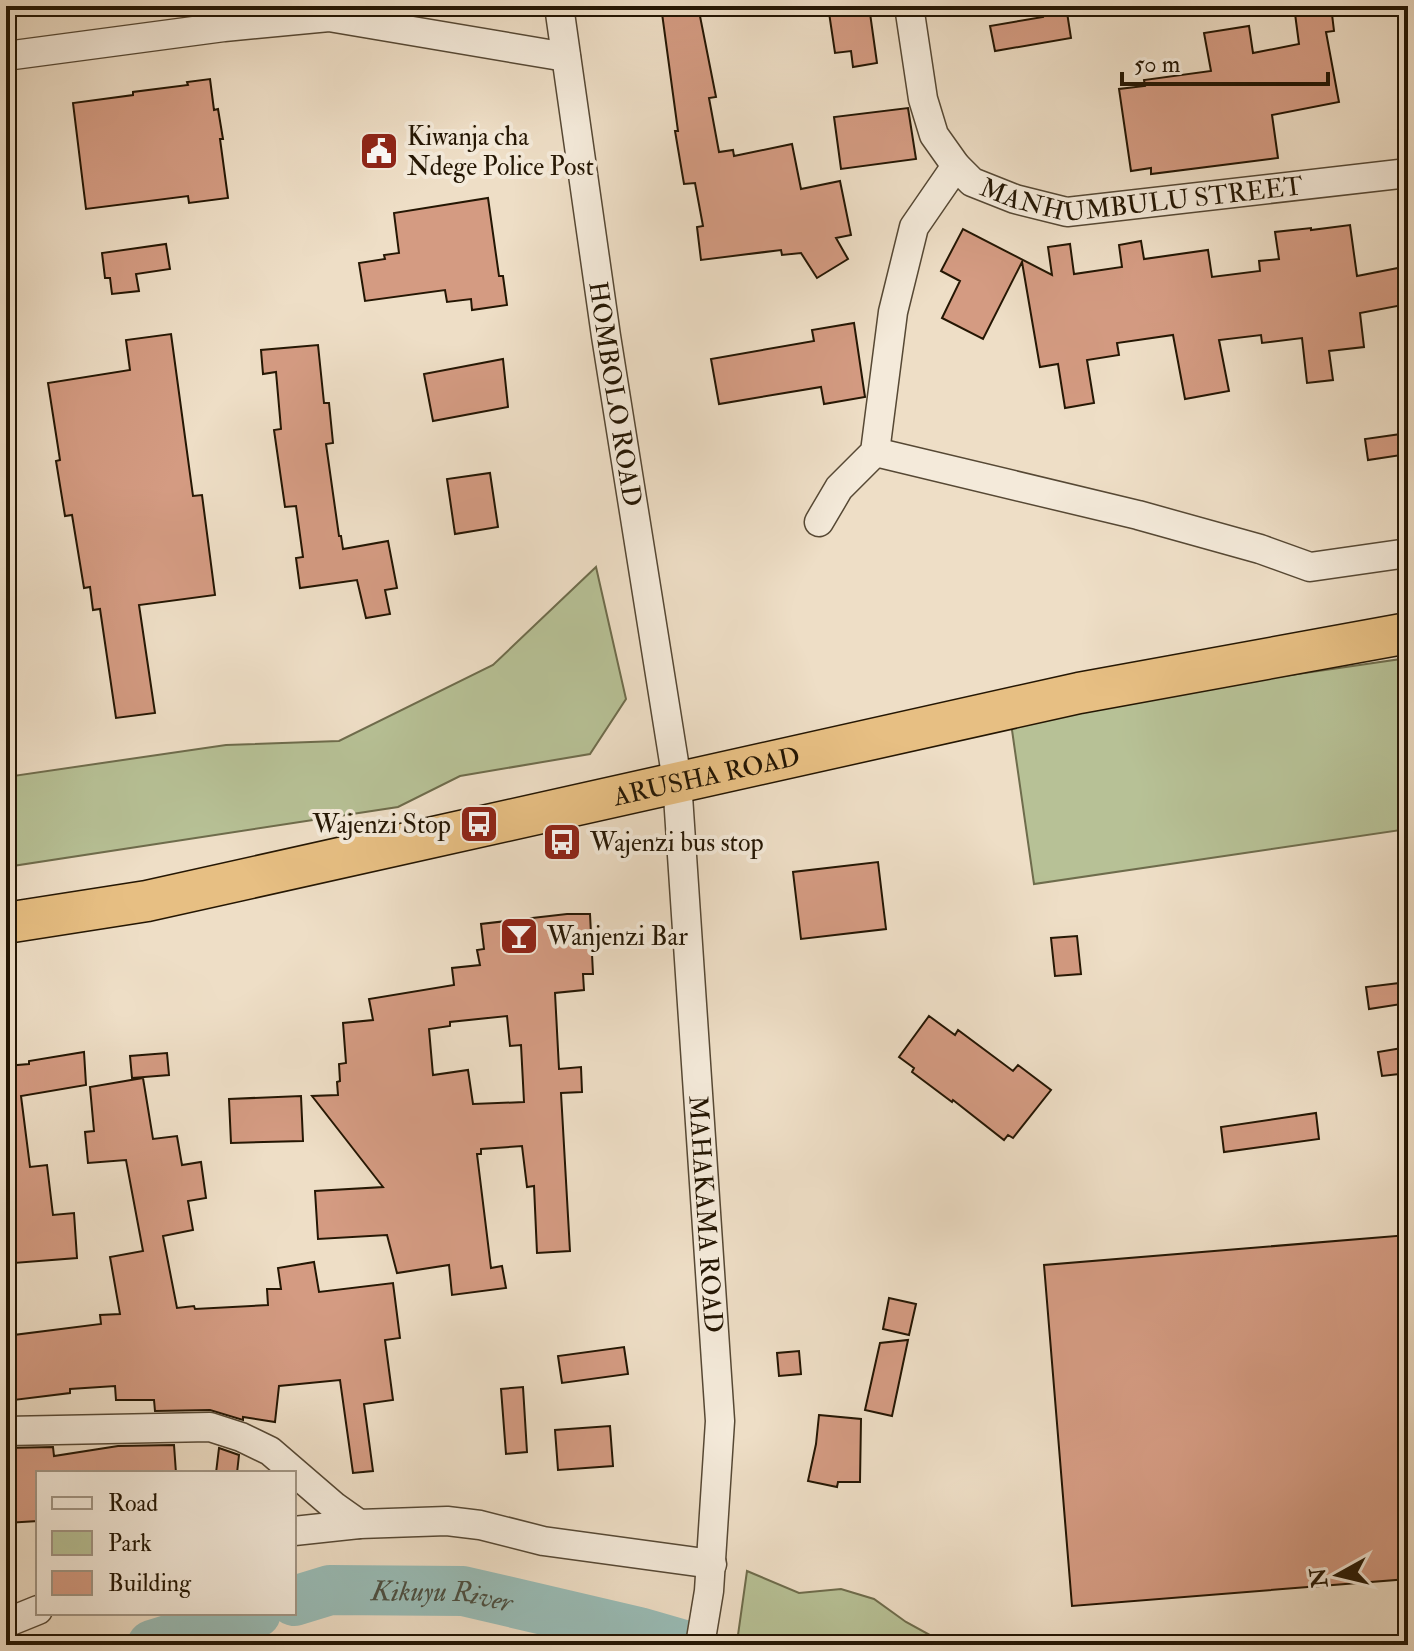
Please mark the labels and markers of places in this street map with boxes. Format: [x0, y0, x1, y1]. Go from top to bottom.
place label: Kiwanja cha Ndege Police Post [407, 121, 594, 183]
public building icon: Kiwanja cha Ndege Police Post [358, 130, 400, 172]
bus stop icon: Wajenzi Stop [458, 803, 500, 845]
place label: Wajenzi Stop [311, 809, 451, 842]
bus stop icon: Wajenzi bus stop [541, 821, 583, 863]
place label: Wajenzi bus stop [589, 827, 764, 860]
bar icon: Wanjenzi Bar [498, 915, 540, 957]
place label: Wanjenzi Bar [546, 921, 688, 953]

